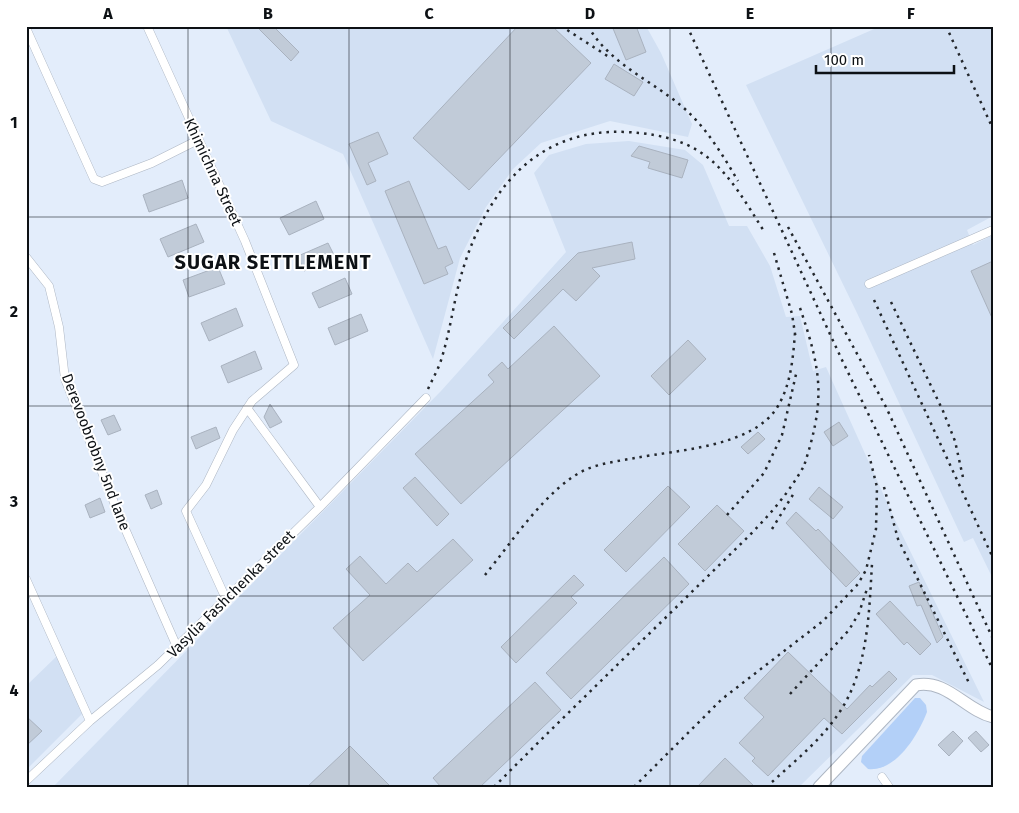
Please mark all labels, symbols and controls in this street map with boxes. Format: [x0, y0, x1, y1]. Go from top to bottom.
text: A [102, 4, 113, 23]
text: B [263, 4, 273, 23]
text: C [424, 4, 434, 23]
text: D [585, 4, 595, 23]
text: E [746, 4, 754, 23]
text: F [907, 4, 915, 23]
scale bar [816, 42, 954, 74]
text: 100 m [824, 51, 864, 69]
text: 1 [10, 113, 18, 132]
street label: Khimichna Street [180, 115, 246, 229]
district label: SUGAR SETTLEMENT [175, 250, 371, 274]
text: 2 [10, 302, 18, 321]
street label: Derevoobrobny 5nd lane [58, 371, 134, 533]
text: 3 [9, 492, 18, 511]
street label: Vasylia Fashchenka street [163, 526, 299, 662]
text: 4 [9, 681, 19, 700]

